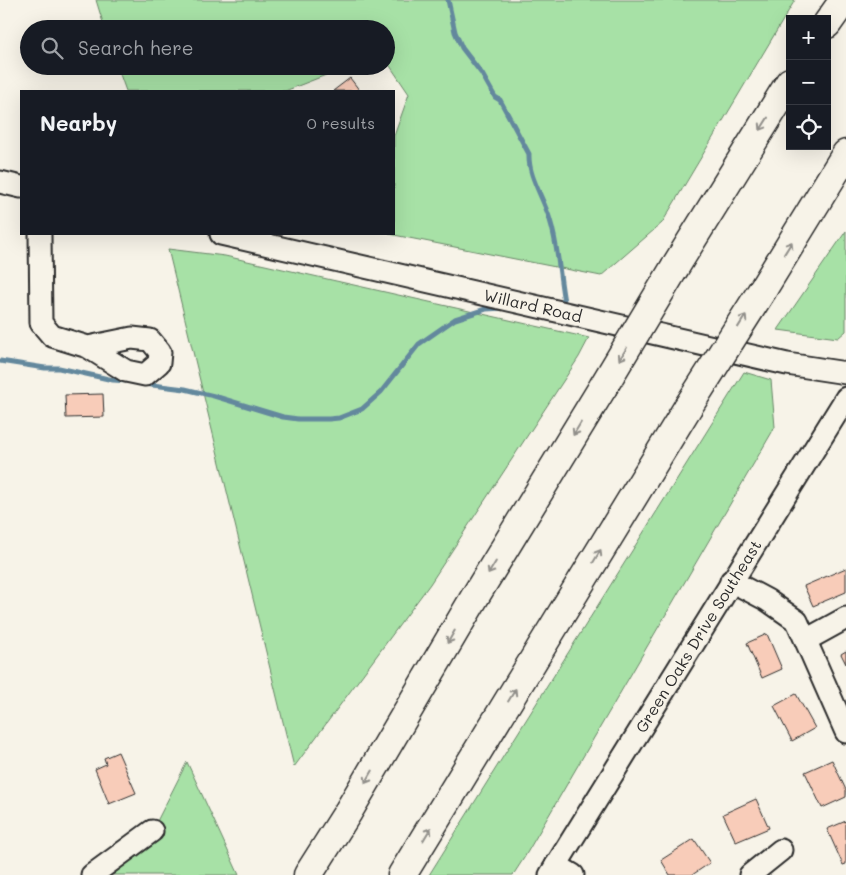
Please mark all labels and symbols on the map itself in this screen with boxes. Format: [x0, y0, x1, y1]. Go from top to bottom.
one-way arrow [759, 116, 769, 130]
one-way arrow [784, 241, 794, 255]
street label: Willard Road [482, 284, 584, 327]
one-way arrow [738, 314, 748, 328]
one-way arrow [618, 346, 628, 360]
one-way arrow [572, 421, 582, 435]
street label: Green Oaks Drive Southeast [630, 536, 766, 736]
one-way arrow [592, 550, 602, 564]
one-way arrow [487, 560, 497, 574]
one-way arrow [446, 629, 456, 644]
one-way arrow [508, 688, 518, 702]
one-way arrow [363, 769, 373, 783]
one-way arrow [423, 827, 433, 841]

